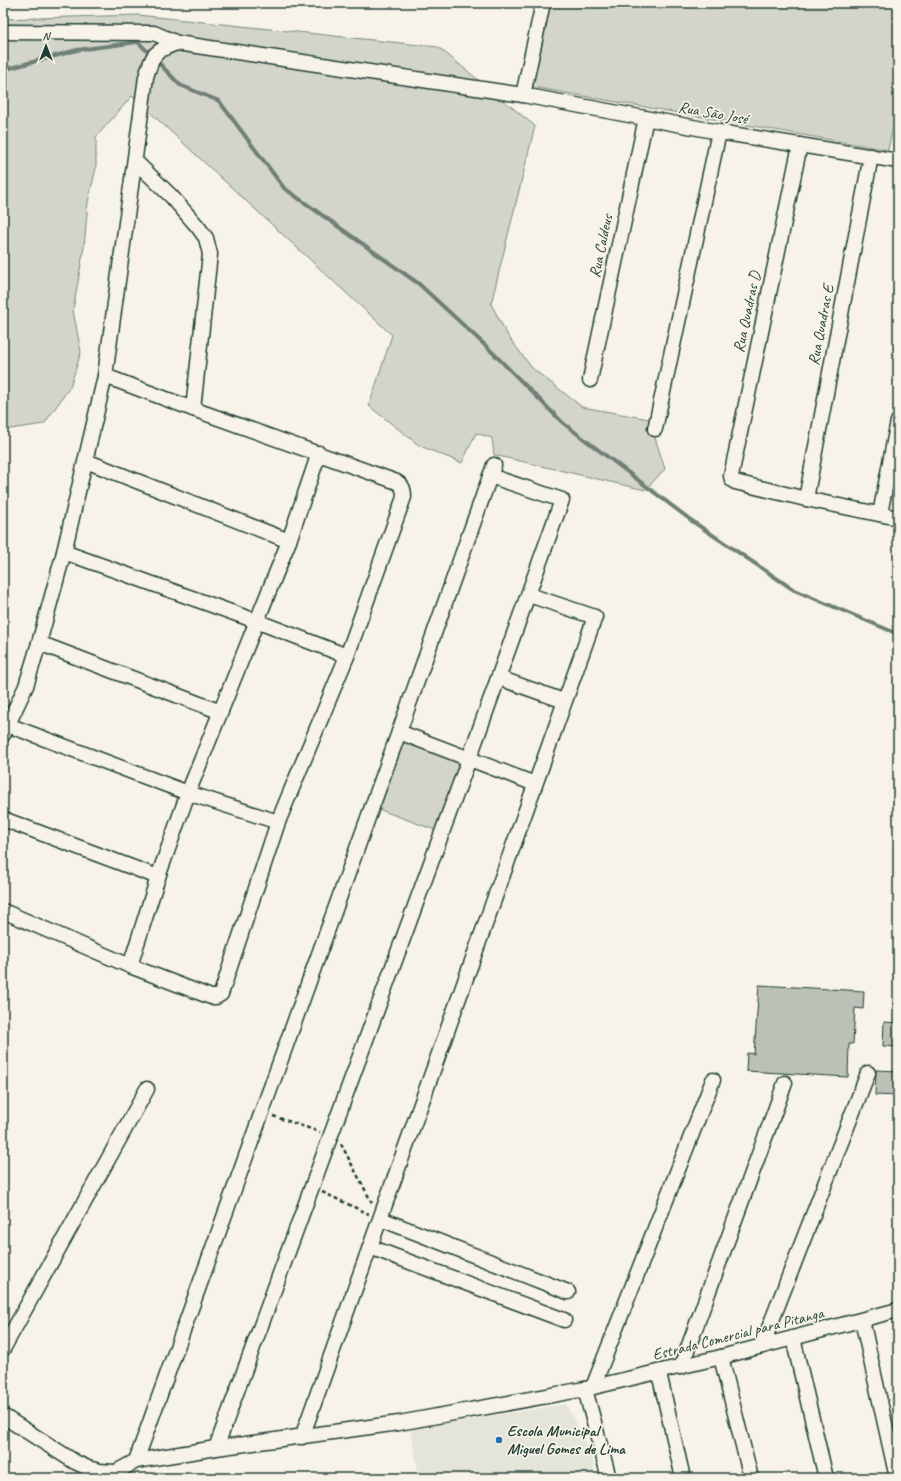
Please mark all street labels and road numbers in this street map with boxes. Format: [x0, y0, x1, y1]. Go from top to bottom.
street label: Rua São José [677, 97, 752, 129]
street label: Rua Caldeus [585, 211, 618, 279]
street label: Rua Quadras D [729, 268, 766, 354]
street label: Rua Quadras E [803, 281, 839, 367]
street label: Estrada Comercial para Pitanga [650, 1303, 827, 1365]

